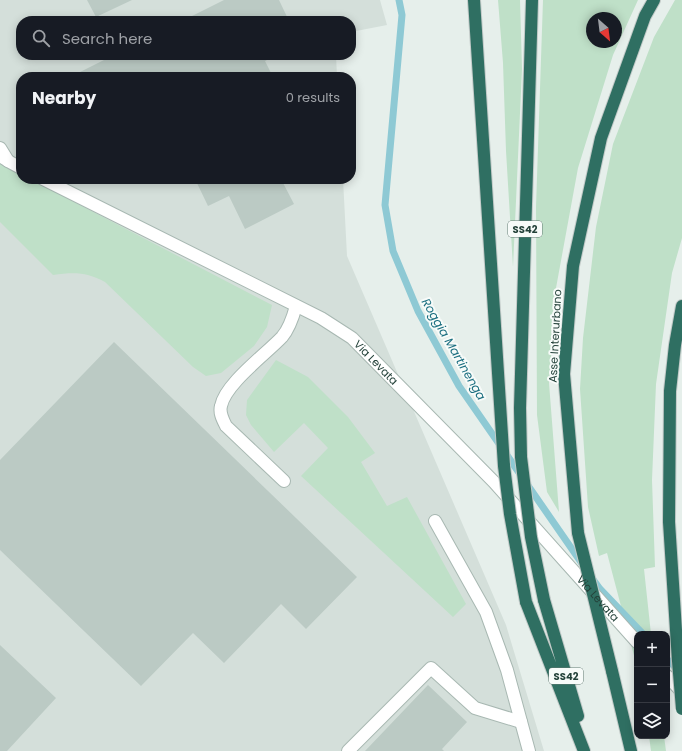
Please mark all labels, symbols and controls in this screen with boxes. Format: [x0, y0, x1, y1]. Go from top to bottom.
north arrow [586, 12, 622, 48]
search box [16, 16, 356, 60]
icon: search [30, 27, 52, 49]
text: Search here [62, 28, 152, 49]
text: Nearby [32, 86, 96, 110]
text: 0 results [286, 88, 340, 107]
road number: SS42 [508, 221, 542, 237]
street label: Asse Interurbano [545, 289, 565, 383]
water label: Roggia Martinenga [418, 295, 490, 403]
street label: Via Levata [350, 336, 402, 388]
street label: Via Levata [573, 572, 623, 625]
map controls [634, 631, 670, 739]
button: + [634, 631, 670, 667]
button: − [634, 667, 670, 703]
road number: SS42 [549, 668, 583, 684]
button: layers [634, 703, 670, 739]

